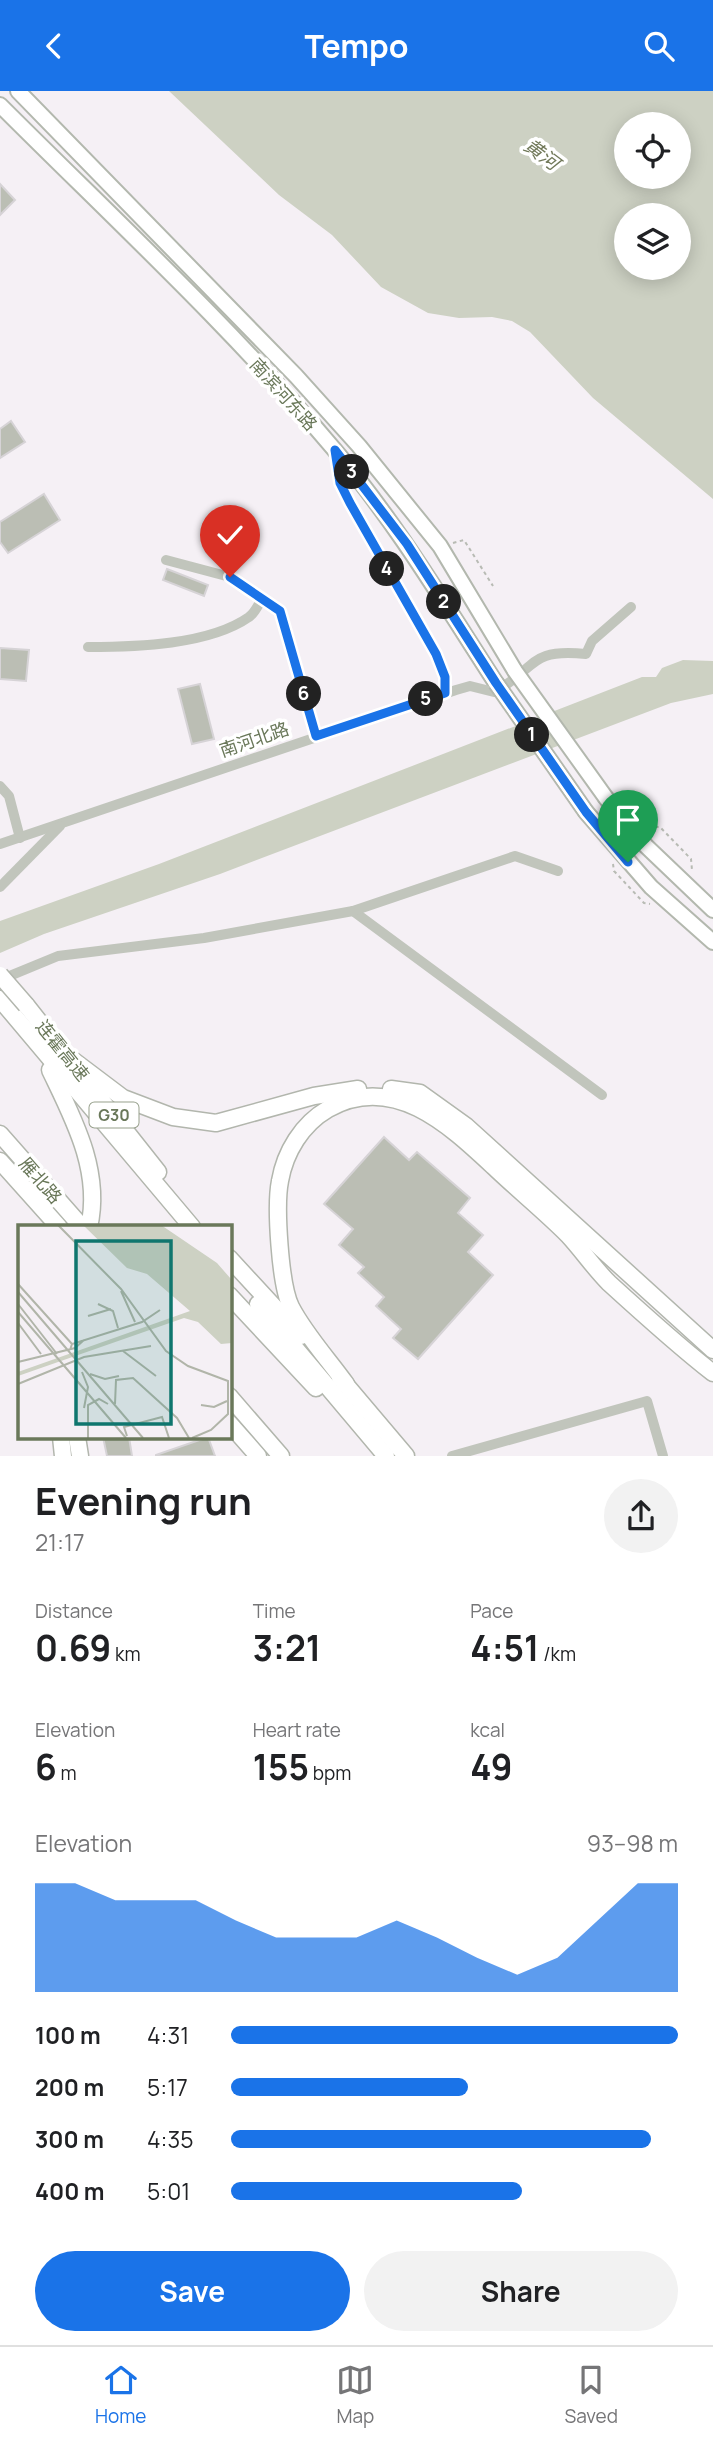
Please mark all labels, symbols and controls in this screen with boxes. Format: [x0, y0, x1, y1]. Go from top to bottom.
text: Tempo [305, 24, 408, 68]
icon: back [35, 27, 73, 65]
icon: search [640, 27, 678, 65]
map controls [614, 112, 691, 280]
button: locate [614, 112, 691, 189]
water label: 黄河 [519, 132, 568, 178]
button: layers [614, 203, 691, 280]
street label: 南滨河东路 [245, 353, 323, 435]
pin: 3 [334, 455, 370, 489]
text: 3 [346, 458, 357, 484]
pin [200, 505, 260, 577]
icon: check [211, 516, 249, 554]
pin: 4 [370, 552, 404, 587]
text: 4 [381, 555, 392, 581]
pin: 2 [426, 585, 462, 619]
text: 2 [438, 588, 449, 614]
pin: 6 [286, 677, 322, 711]
text: 6 [298, 680, 309, 706]
pin: 5 [408, 681, 444, 717]
text: 5 [420, 685, 431, 711]
street label: 南河北路 [216, 716, 292, 762]
pin: 1 [514, 717, 550, 753]
text: 1 [527, 721, 536, 747]
pin [598, 790, 658, 862]
icon: arrive [609, 801, 647, 839]
street label: 连霍高速 [31, 1014, 95, 1086]
road number: G30 [90, 1103, 138, 1127]
street label: 雁北路 [14, 1152, 68, 1208]
inset map [18, 1225, 231, 1439]
text: Evening run [35, 1474, 252, 1526]
button: share [604, 1479, 678, 1553]
text: 21:17 [35, 1526, 84, 1558]
text: Distance [35, 1598, 113, 1624]
text: Time [253, 1598, 296, 1624]
text: Pace [470, 1598, 513, 1624]
text: 0.69 [35, 1624, 111, 1672]
text: 3:21 [253, 1624, 321, 1672]
text: 4:51 [470, 1624, 539, 1672]
text: km [111, 1641, 141, 1667]
text: /km [539, 1641, 576, 1667]
text: Elevation [35, 1717, 115, 1743]
text: Heart rate [253, 1717, 341, 1743]
text: kcal [470, 1717, 505, 1743]
text: 6 [35, 1743, 57, 1791]
text: 155 [253, 1743, 309, 1791]
text: 49 [470, 1743, 513, 1791]
text: m [57, 1760, 77, 1786]
text: bpm [309, 1760, 351, 1786]
text: Elevation [35, 1827, 132, 1859]
text: 93–98 m [587, 1827, 678, 1859]
text: 100 m [35, 2019, 101, 2051]
text: 4:31 [147, 2019, 189, 2051]
text: 200 m [35, 2071, 104, 2103]
text: 5:17 [147, 2071, 188, 2103]
text: 300 m [35, 2123, 104, 2155]
text: 4:35 [147, 2123, 193, 2155]
text: 400 m [35, 2175, 105, 2207]
text: 5:01 [147, 2175, 190, 2207]
button: Save [35, 2251, 350, 2331]
button: Share [364, 2251, 678, 2331]
tab: Home [95, 2361, 146, 2429]
tab: Map [336, 2361, 374, 2429]
tab: Saved [564, 2361, 618, 2429]

